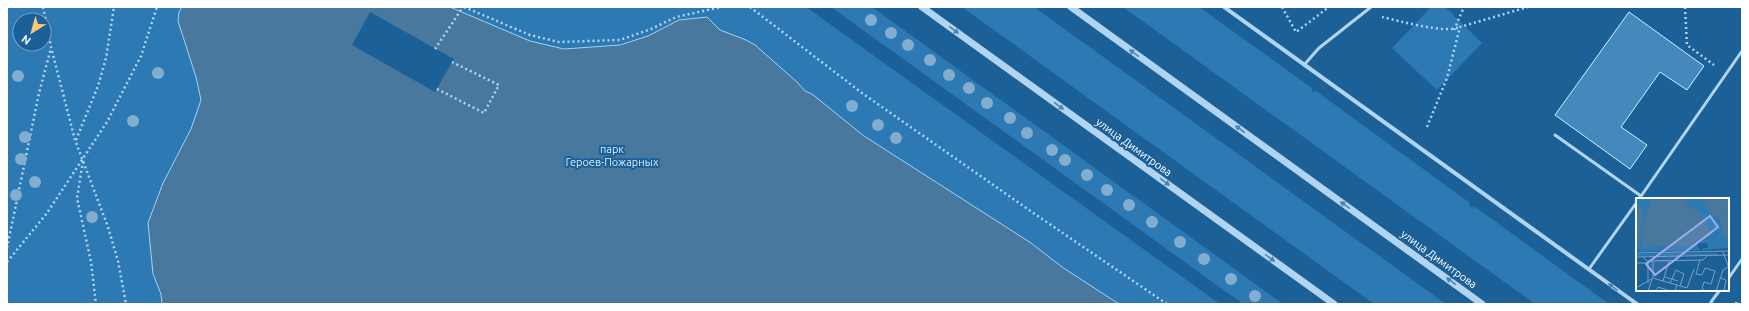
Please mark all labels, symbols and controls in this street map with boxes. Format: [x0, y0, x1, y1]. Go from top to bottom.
north arrow [12, 12, 52, 52]
one-way arrow [949, 26, 959, 34]
text: N [19, 33, 33, 47]
one-way arrow [1129, 49, 1140, 57]
one-way arrow [1054, 102, 1065, 110]
street label: улица Димитрова [1094, 115, 1174, 179]
one-way arrow [1234, 125, 1245, 133]
park label: парк Героев-Пожарных [566, 143, 659, 168]
one-way arrow [1159, 178, 1170, 186]
inset map [1636, 198, 1729, 291]
one-way arrow [1340, 201, 1350, 209]
street label: улица Димитрова [1399, 227, 1479, 291]
one-way arrow [1265, 254, 1275, 262]
one-way arrow [1445, 277, 1456, 285]
one-way arrow [1608, 283, 1618, 291]

